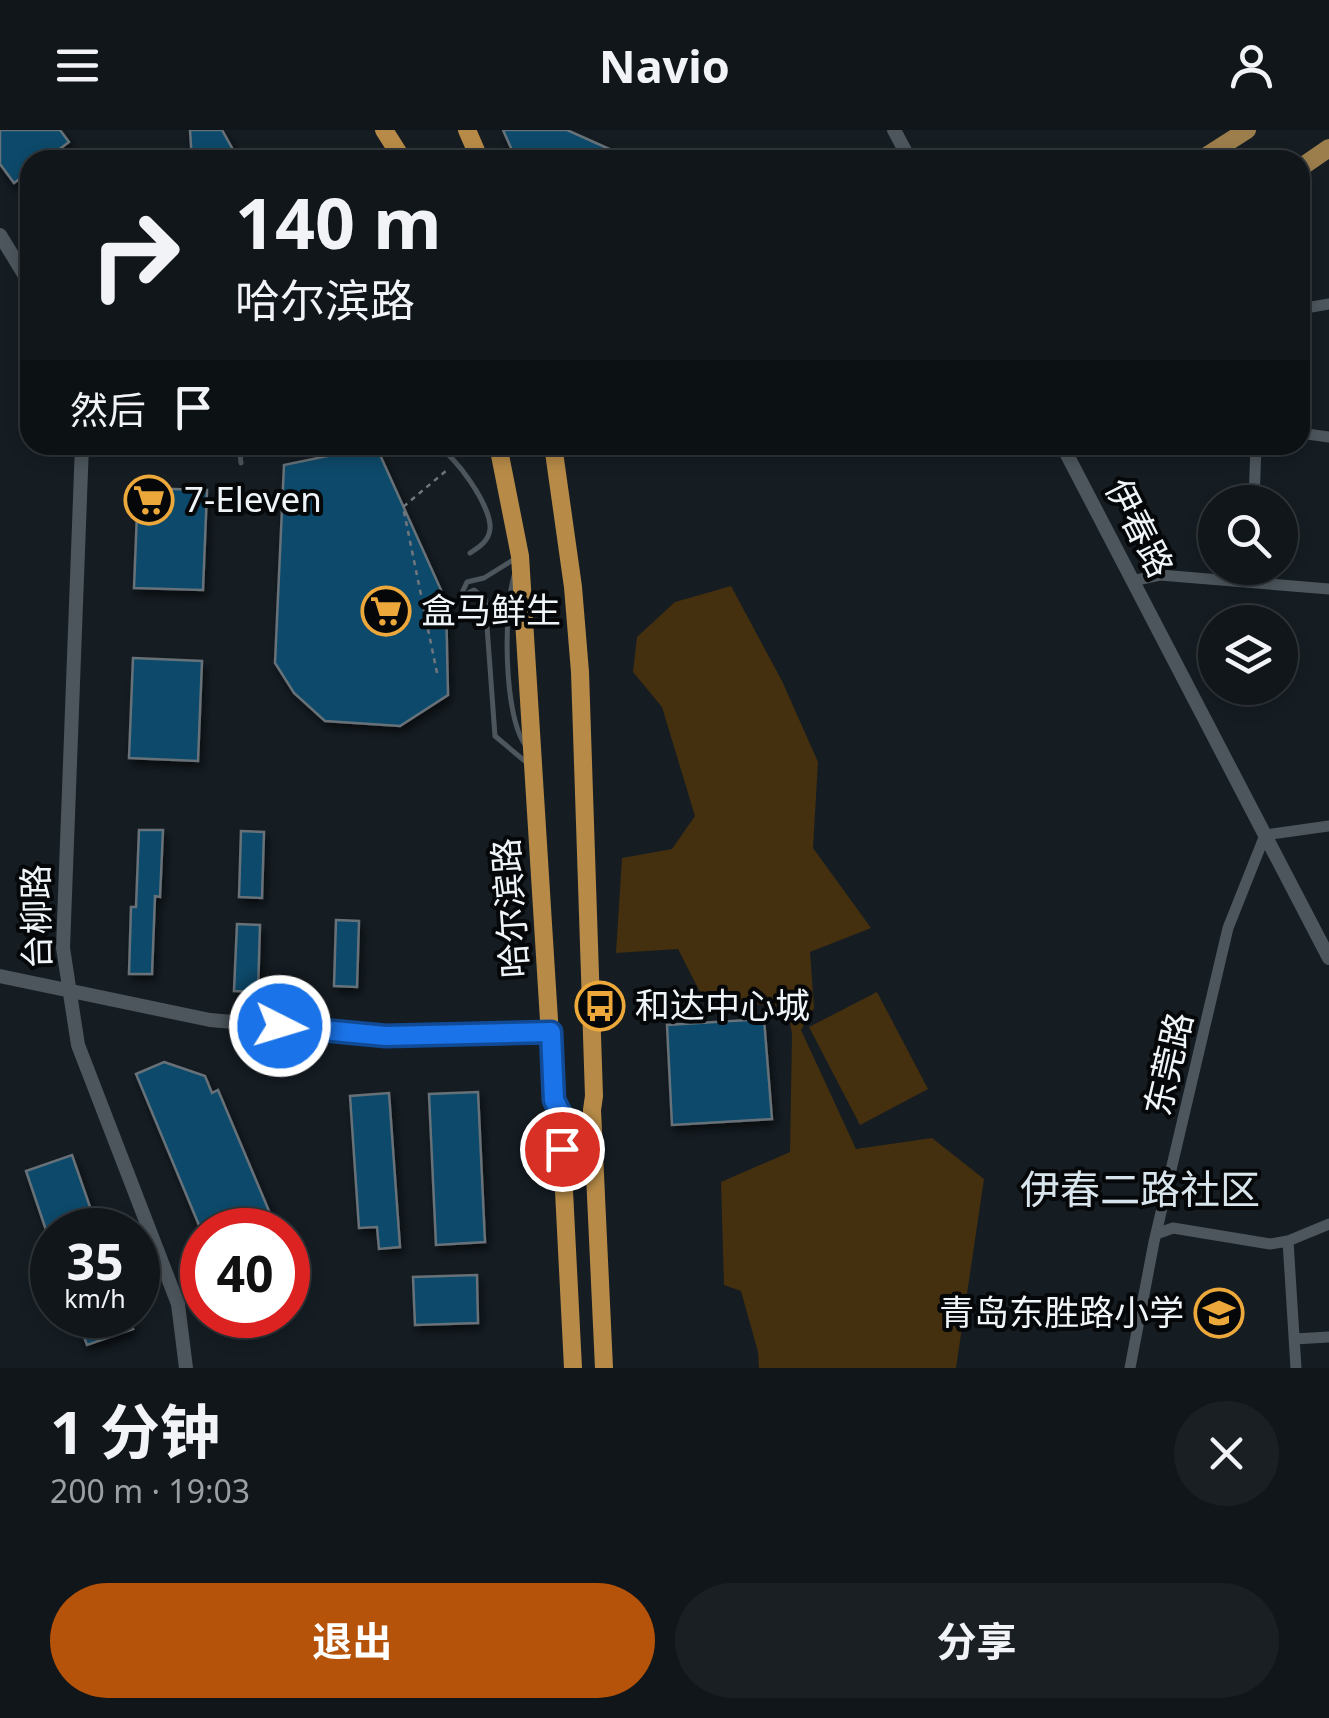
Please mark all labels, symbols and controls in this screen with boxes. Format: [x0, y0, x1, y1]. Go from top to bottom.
text: Navio [599, 35, 730, 96]
icon: menu [50, 38, 105, 93]
icon: person [1224, 38, 1279, 93]
text: 140 m [235, 174, 442, 270]
icon: right [70, 190, 200, 320]
text: 哈尔滨路 [235, 269, 415, 330]
icon: arrive [166, 380, 221, 435]
text: 然后 [70, 383, 146, 435]
street label: 伊春路 [1096, 470, 1185, 585]
supermarket icon: 7-Eleven [123, 474, 175, 526]
place label: 7-Eleven [184, 475, 322, 522]
map controls [1198, 485, 1298, 705]
button: search [1198, 485, 1298, 585]
supermarket icon: 盒马鲜生 [360, 585, 412, 637]
place label: 盒马鲜生 [421, 586, 561, 633]
button: layers [1198, 605, 1298, 705]
street label: 哈尔滨路 [481, 837, 538, 980]
street label: 台柳路 [11, 864, 60, 970]
position arrow [228, 974, 332, 1078]
bus stop icon: 和达中心城 [574, 980, 626, 1032]
place label: 和达中心城 [635, 981, 810, 1028]
street label: 东莞路 [1133, 1007, 1202, 1120]
pin [520, 1107, 605, 1192]
icon: arrive [535, 1122, 590, 1177]
district label: 伊春二路社区 [1020, 1161, 1260, 1216]
speed limit sign: 40 [180, 1208, 310, 1338]
text: 35 [66, 1227, 124, 1295]
text: km/h [64, 1281, 126, 1315]
school or university icon: 青岛东胜路小学 [1193, 1287, 1245, 1339]
place label: 青岛东胜路小学 [939, 1288, 1184, 1335]
text: 1 分钟 [50, 1390, 220, 1472]
button: close [1174, 1401, 1279, 1506]
text: 200 m · 19:03 [50, 1469, 250, 1512]
button: 退出 [50, 1583, 655, 1698]
button: 分享 [675, 1583, 1279, 1698]

